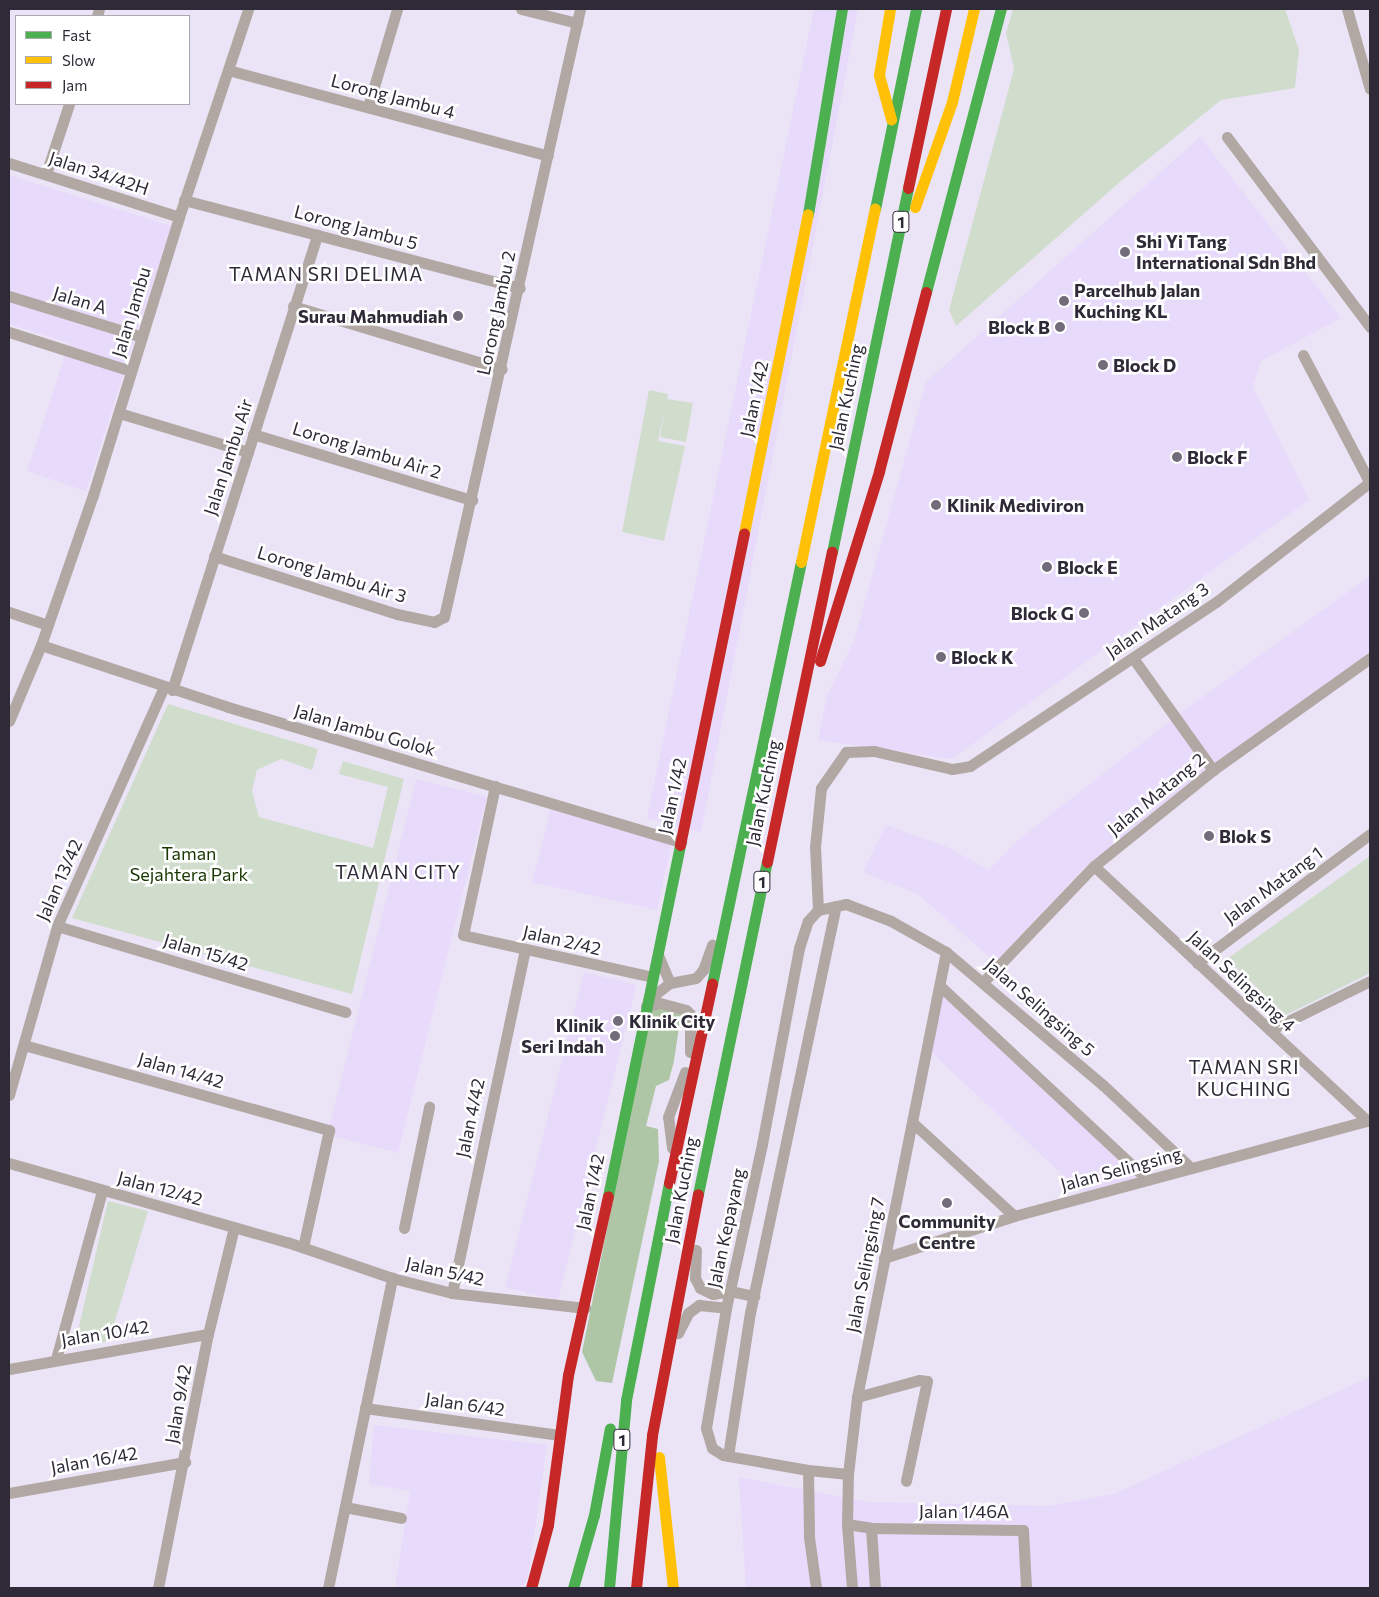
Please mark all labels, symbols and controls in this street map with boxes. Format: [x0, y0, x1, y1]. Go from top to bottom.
legend [15, 15, 190, 105]
text: Fast [62, 26, 91, 44]
text: Slow [62, 51, 95, 69]
street label: Lorong Jambu 4 [329, 69, 457, 123]
text: Jam [62, 76, 87, 94]
street label: Jalan 34/42H [46, 147, 152, 199]
street label: Lorong Jambu 5 [292, 200, 420, 254]
road number: 1 [892, 208, 910, 236]
place label: Shi Yi Tang International Sdn Bhd [1136, 231, 1316, 274]
marker: Shi Yi Tang International Sdn Bhd [1118, 245, 1132, 259]
street label: Lorong Jambu 2 [472, 249, 520, 377]
district label: TAMAN SRI DELIMA [227, 263, 425, 285]
street label: Jalan Jambu [107, 264, 155, 360]
place label: Parcelhub Jalan Kuching KL [1074, 280, 1200, 322]
street label: Jalan A [51, 282, 109, 318]
marker: Parcelhub Jalan Kuching KL [1058, 295, 1070, 307]
place label: Surau Mahmudiah [298, 305, 448, 327]
marker: Surau Mahmudiah [452, 310, 464, 322]
place label: Block B [988, 316, 1050, 338]
marker: Block B [1054, 321, 1066, 333]
street label: Jalan Kuching [824, 342, 868, 452]
place label: Block D [1113, 354, 1176, 376]
street label: Jalan 1/42 [735, 359, 773, 439]
marker: Block D [1097, 359, 1109, 371]
street label: Jalan Jambu Air [199, 396, 257, 518]
street label: Lorong Jambu Air 2 [290, 417, 444, 483]
place label: Block F [1187, 446, 1247, 468]
marker: Block F [1171, 451, 1183, 463]
place label: Klinik Mediviron [947, 494, 1084, 516]
marker: Klinik Mediviron [929, 498, 943, 512]
street label: Lorong Jambu Air 3 [255, 541, 409, 607]
place label: Block E [1057, 556, 1118, 578]
marker: Block E [1041, 561, 1053, 573]
street label: Jalan Matang 3 [1101, 578, 1213, 662]
place label: Block G [1011, 602, 1074, 624]
marker: Block G [1078, 607, 1090, 619]
place label: Block K [951, 646, 1014, 668]
marker: Block K [935, 651, 947, 663]
street label: Jalan Jambu Golok [292, 700, 438, 760]
street label: Jalan Kuching [741, 738, 785, 848]
street label: Jalan Matang 2 [1103, 748, 1209, 840]
street label: Jalan 1/42 [653, 756, 691, 836]
place label: Blok S [1219, 825, 1271, 847]
marker: Blok S [1203, 830, 1215, 842]
street label: Jalan 13/42 [31, 836, 87, 924]
street label: Jalan Matang 1 [1219, 842, 1327, 928]
park label: Taman Sejahtera Park [130, 843, 248, 886]
district label: TAMAN CITY [334, 861, 462, 883]
road number: 1 [753, 869, 771, 896]
street label: Jalan 2/42 [521, 921, 603, 959]
street label: Jalan Selingsing 4 [1184, 926, 1300, 1036]
street label: Jalan 15/42 [161, 929, 251, 975]
street label: Jalan Selingsing 5 [981, 953, 1099, 1061]
place label: Klinik City [629, 1010, 715, 1032]
marker: Klinik City [611, 1014, 625, 1028]
place label: Klinik Seri Indah [521, 1015, 604, 1058]
marker: Klinik Seri Indah [608, 1029, 622, 1043]
street label: Jalan 14/42 [136, 1047, 226, 1093]
district label: TAMAN SRI KUCHING [1187, 1056, 1301, 1100]
street label: Jalan 4/42 [451, 1076, 489, 1160]
street label: Jalan Kuching [660, 1135, 702, 1245]
street label: Jalan Selingsing [1058, 1142, 1184, 1196]
street label: Jalan 1/42 [571, 1152, 609, 1232]
street label: Jalan 12/42 [115, 1166, 205, 1210]
street label: Jalan Kepayang [703, 1166, 749, 1290]
street label: Jalan Selingsing 7 [841, 1195, 889, 1335]
marker: Community Centre [941, 1197, 953, 1209]
place label: Community Centre [898, 1211, 996, 1254]
street label: Jalan 5/42 [404, 1252, 486, 1290]
street label: Jalan 10/42 [60, 1315, 150, 1351]
street label: Jalan 9/42 [160, 1363, 196, 1445]
street label: Jalan 6/42 [424, 1388, 506, 1420]
road number: 1 [613, 1426, 631, 1454]
street label: Jalan 16/42 [49, 1442, 139, 1478]
street label: Jalan 1/46A [919, 1500, 1009, 1522]

